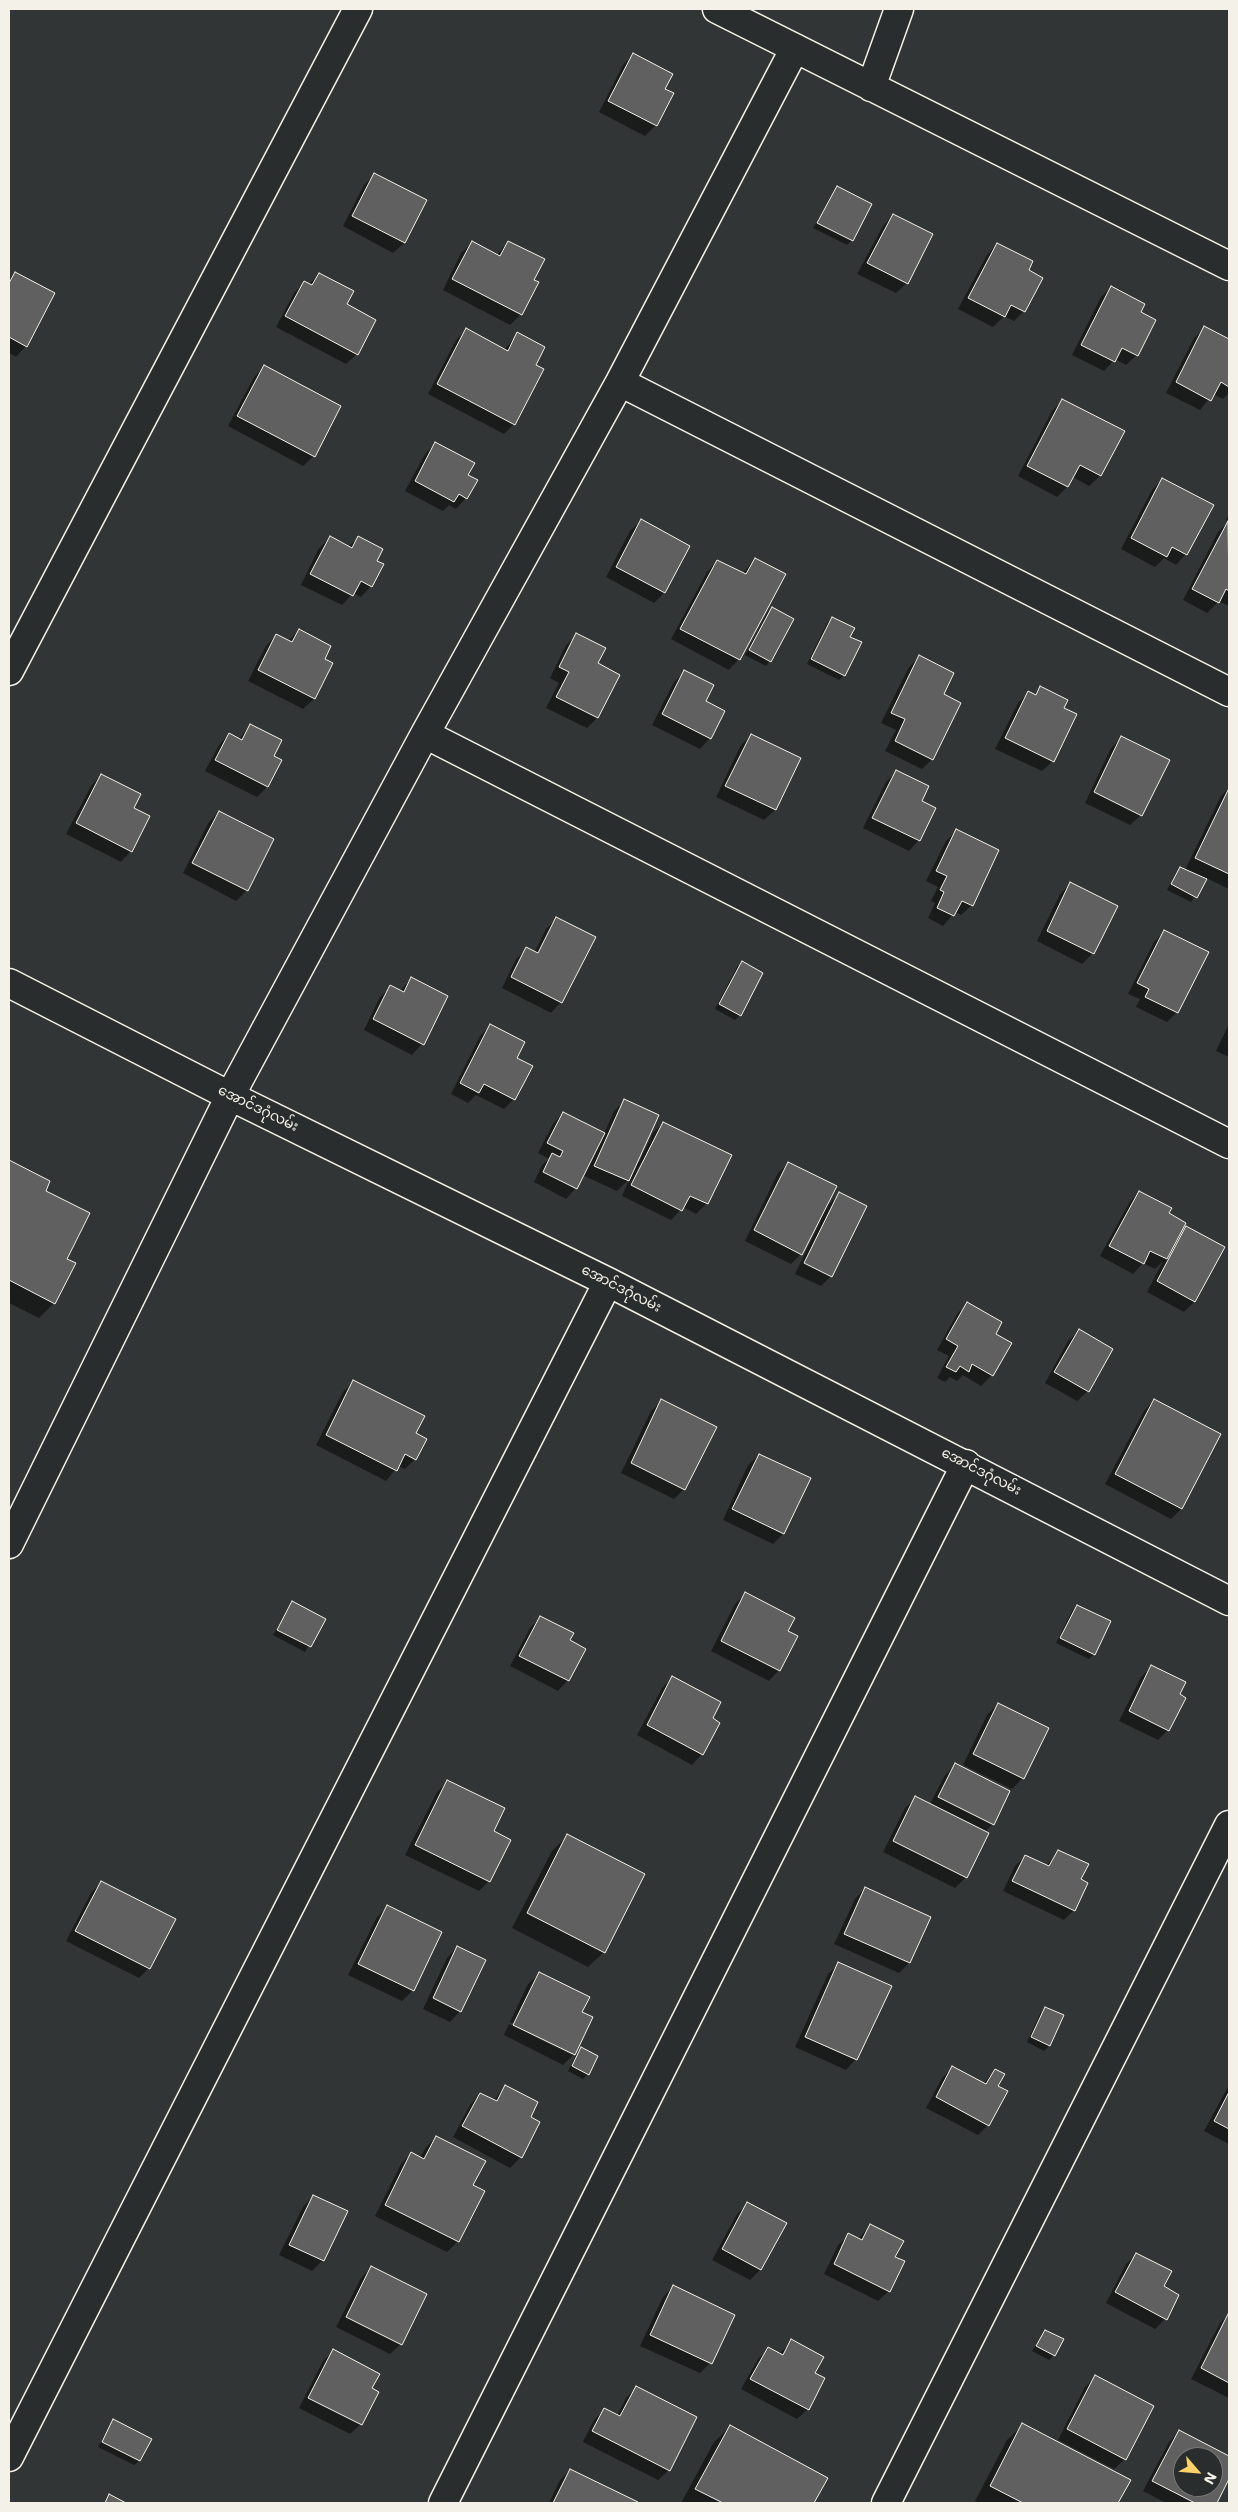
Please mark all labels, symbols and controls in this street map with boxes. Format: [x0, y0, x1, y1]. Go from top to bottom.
street label: အောင်ဒဂုံလမ်း [215, 1082, 301, 1136]
street label: အောင်ဒဂုံလမ်း [578, 1262, 664, 1316]
street label: အောင်ဒဂုံလမ်း [938, 1445, 1024, 1499]
north arrow [1173, 2447, 1223, 2497]
text: N [1200, 2469, 1221, 2487]

